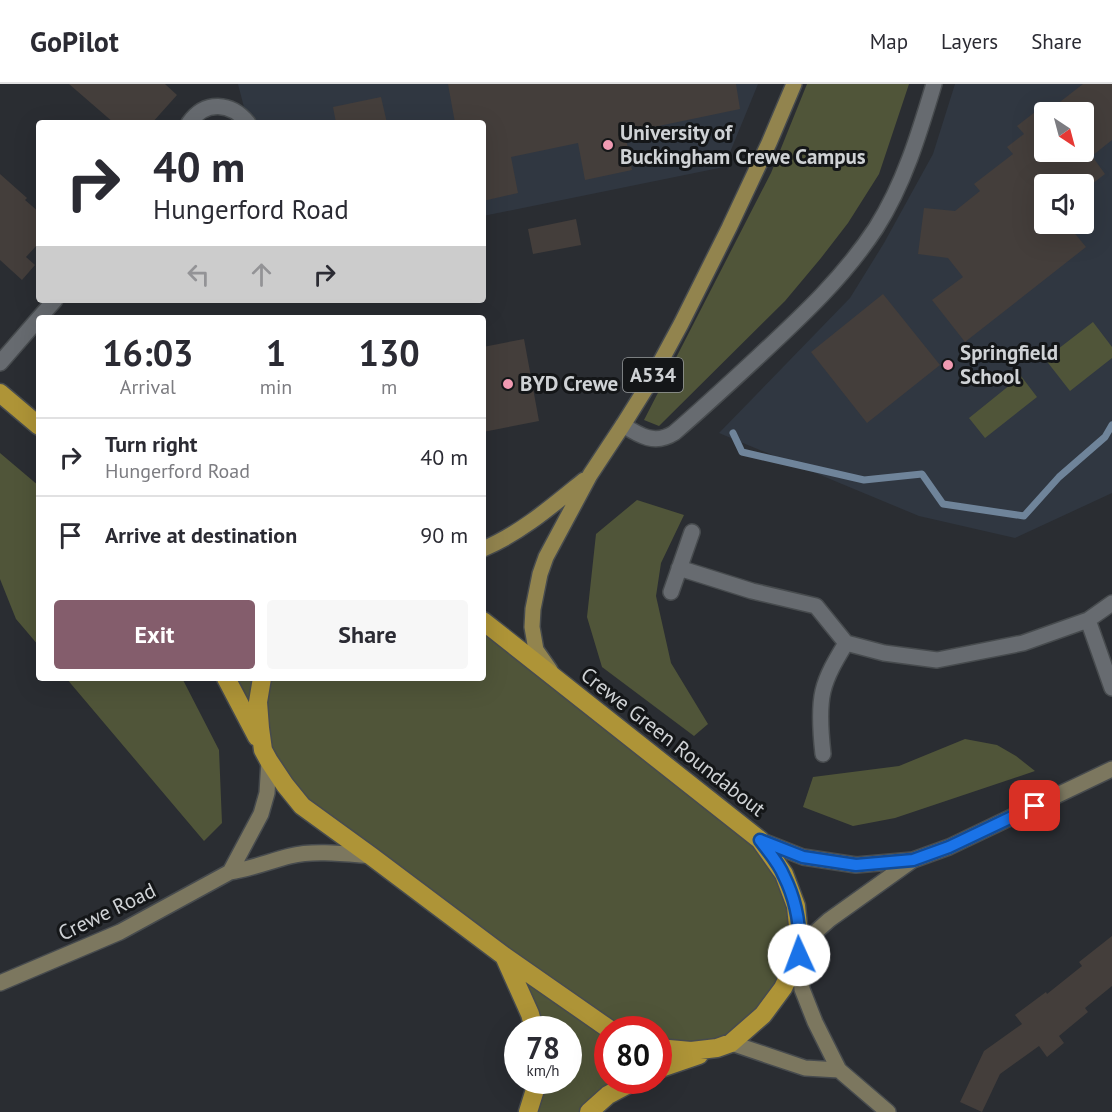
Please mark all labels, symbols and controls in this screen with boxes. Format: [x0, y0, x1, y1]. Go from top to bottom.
text: GoPilot [30, 23, 119, 60]
text: Map [870, 28, 908, 55]
text: Layers [941, 28, 998, 55]
text: Share [1031, 28, 1082, 55]
north arrow [1034, 102, 1094, 162]
map controls [1034, 102, 1094, 234]
place label: University of Buckingham Crewe Campus [620, 119, 866, 170]
marker: University of Buckingham Crewe Campus [601, 138, 615, 152]
text: 40 m [153, 139, 245, 194]
icon: right [54, 144, 132, 222]
button: sound [1034, 174, 1094, 234]
text: Hungerford Road [153, 192, 349, 226]
icon: left [182, 258, 215, 291]
icon: ahead [245, 258, 278, 291]
icon: right [308, 258, 341, 291]
text: 16:03 [102, 329, 194, 376]
text: 1 [266, 329, 286, 376]
text: 130 [359, 329, 420, 376]
place label: Springfield School [960, 339, 1058, 390]
road number: A534 [623, 358, 683, 392]
marker: Springfield School [941, 358, 955, 372]
place label: BYD Crewe [520, 370, 618, 397]
text: Arrival [120, 374, 176, 400]
text: min [260, 374, 292, 400]
text: m [381, 374, 397, 400]
marker: BYD Crewe [501, 377, 515, 391]
text: Turn right [105, 430, 197, 458]
icon: right [54, 441, 87, 474]
text: 40 m [420, 443, 468, 471]
text: Hungerford Road [105, 458, 250, 484]
icon: arrive [54, 519, 87, 552]
text: Arrive at destination [105, 521, 297, 549]
text: 90 m [420, 521, 468, 549]
button: Exit [54, 600, 255, 669]
button: Share [267, 600, 468, 669]
street label: Crewe Green Roundabout [575, 661, 771, 822]
pin [1009, 780, 1060, 831]
icon: arrive [1018, 789, 1051, 822]
street label: Crewe Road [54, 876, 160, 947]
position arrow [767, 923, 831, 987]
speed limit sign: 80 [594, 1016, 672, 1094]
text: 78 [526, 1028, 560, 1067]
text: km/h [527, 1061, 559, 1080]

